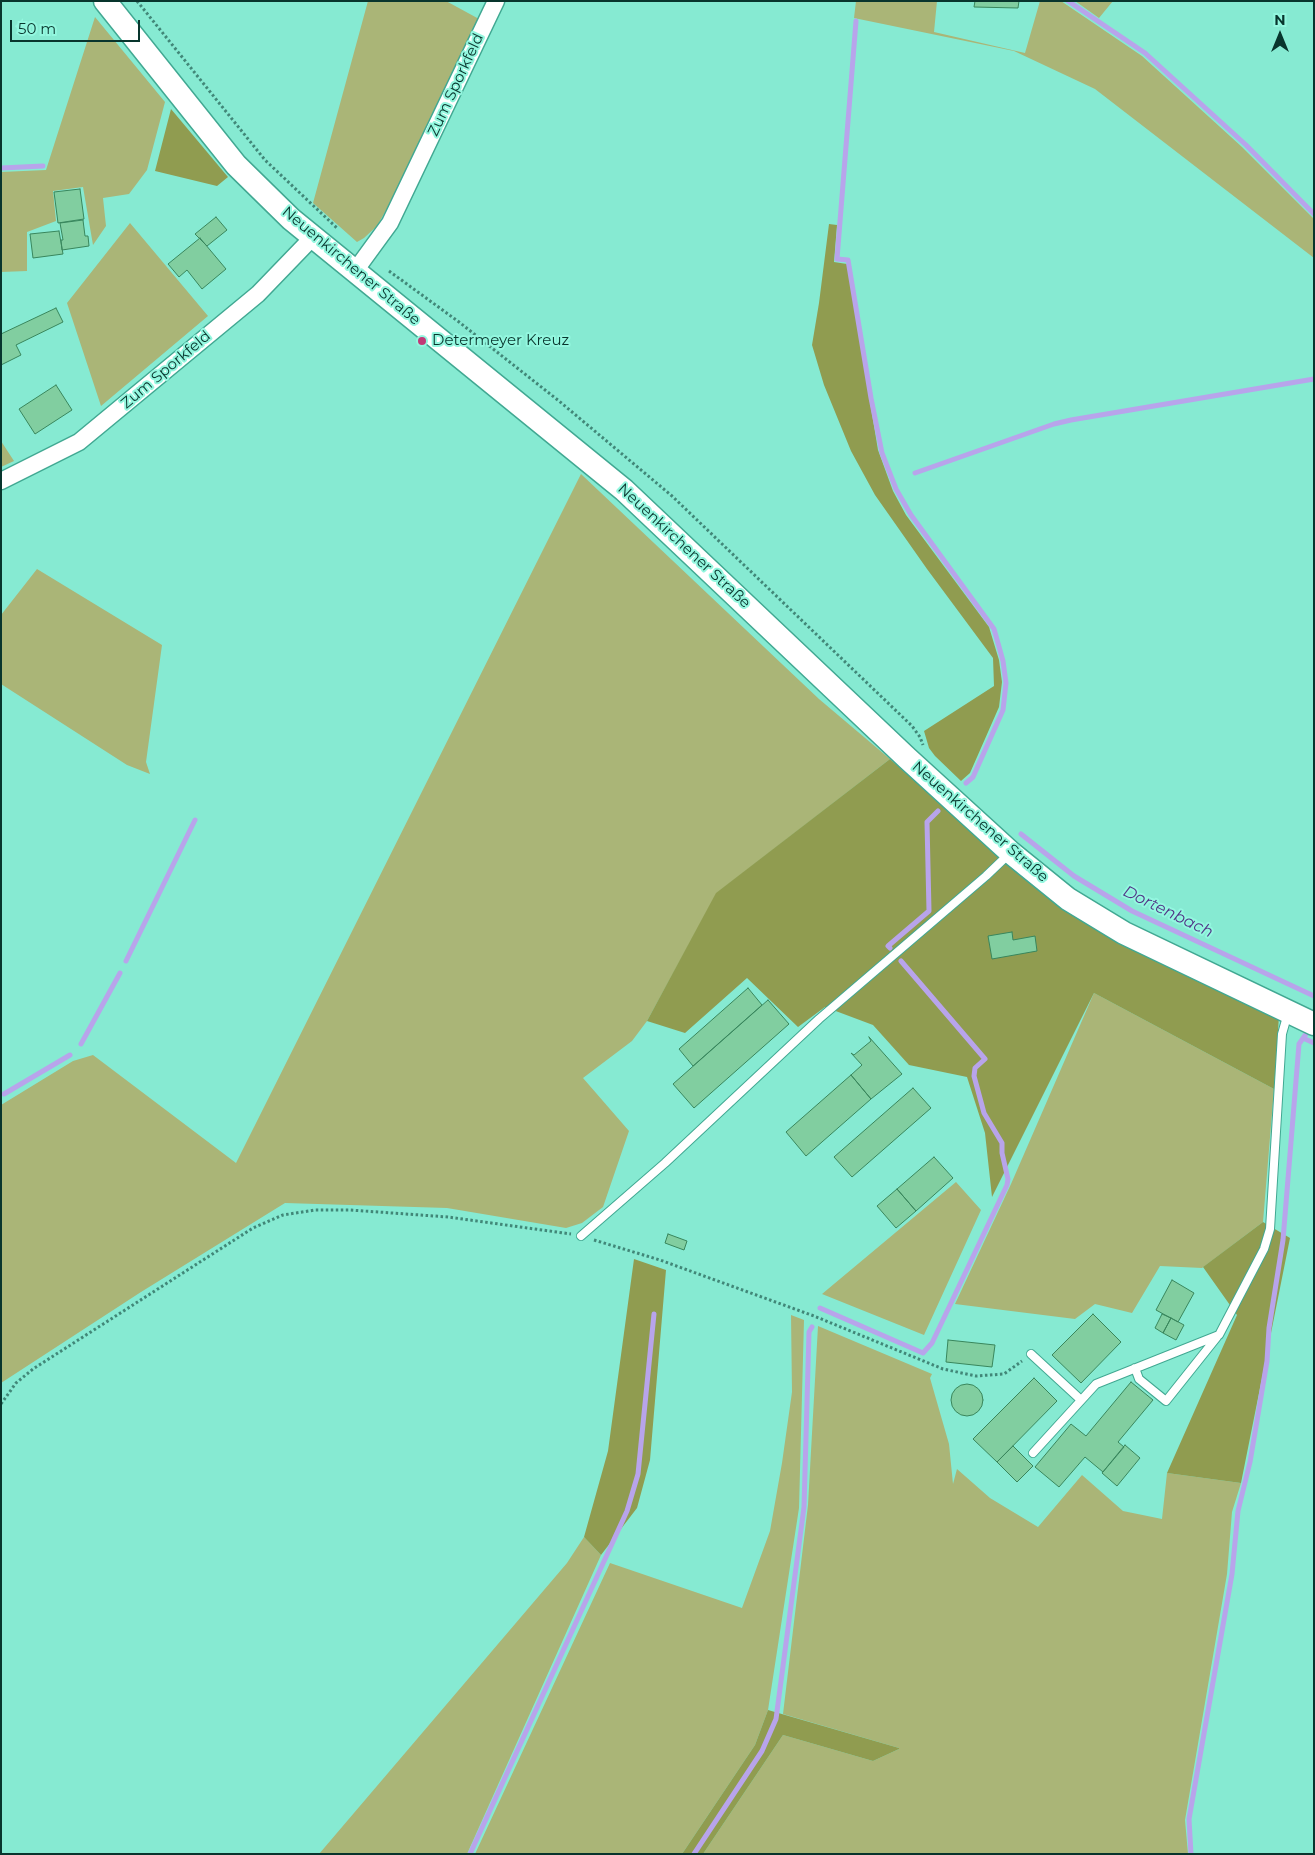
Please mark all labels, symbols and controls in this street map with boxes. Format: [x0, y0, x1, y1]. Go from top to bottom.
scale bar [12, 10, 142, 42]
north arrow [1255, 10, 1305, 60]
text: N [1274, 11, 1286, 29]
text: 50 m [18, 19, 56, 38]
street label: Zum Sporkfeld [424, 31, 488, 139]
street label: Neuenkirchener Straße [278, 203, 424, 329]
street label: Zum Sporkfeld [118, 327, 214, 413]
place label: Determeyer Kreuz [432, 332, 569, 350]
marker: Determeyer Kreuz [416, 335, 428, 347]
street label: Neuenkirchener Straße [614, 480, 754, 612]
street label: Neuenkirchener Straße [908, 758, 1052, 886]
water label: Dortenbach [1120, 882, 1216, 942]

